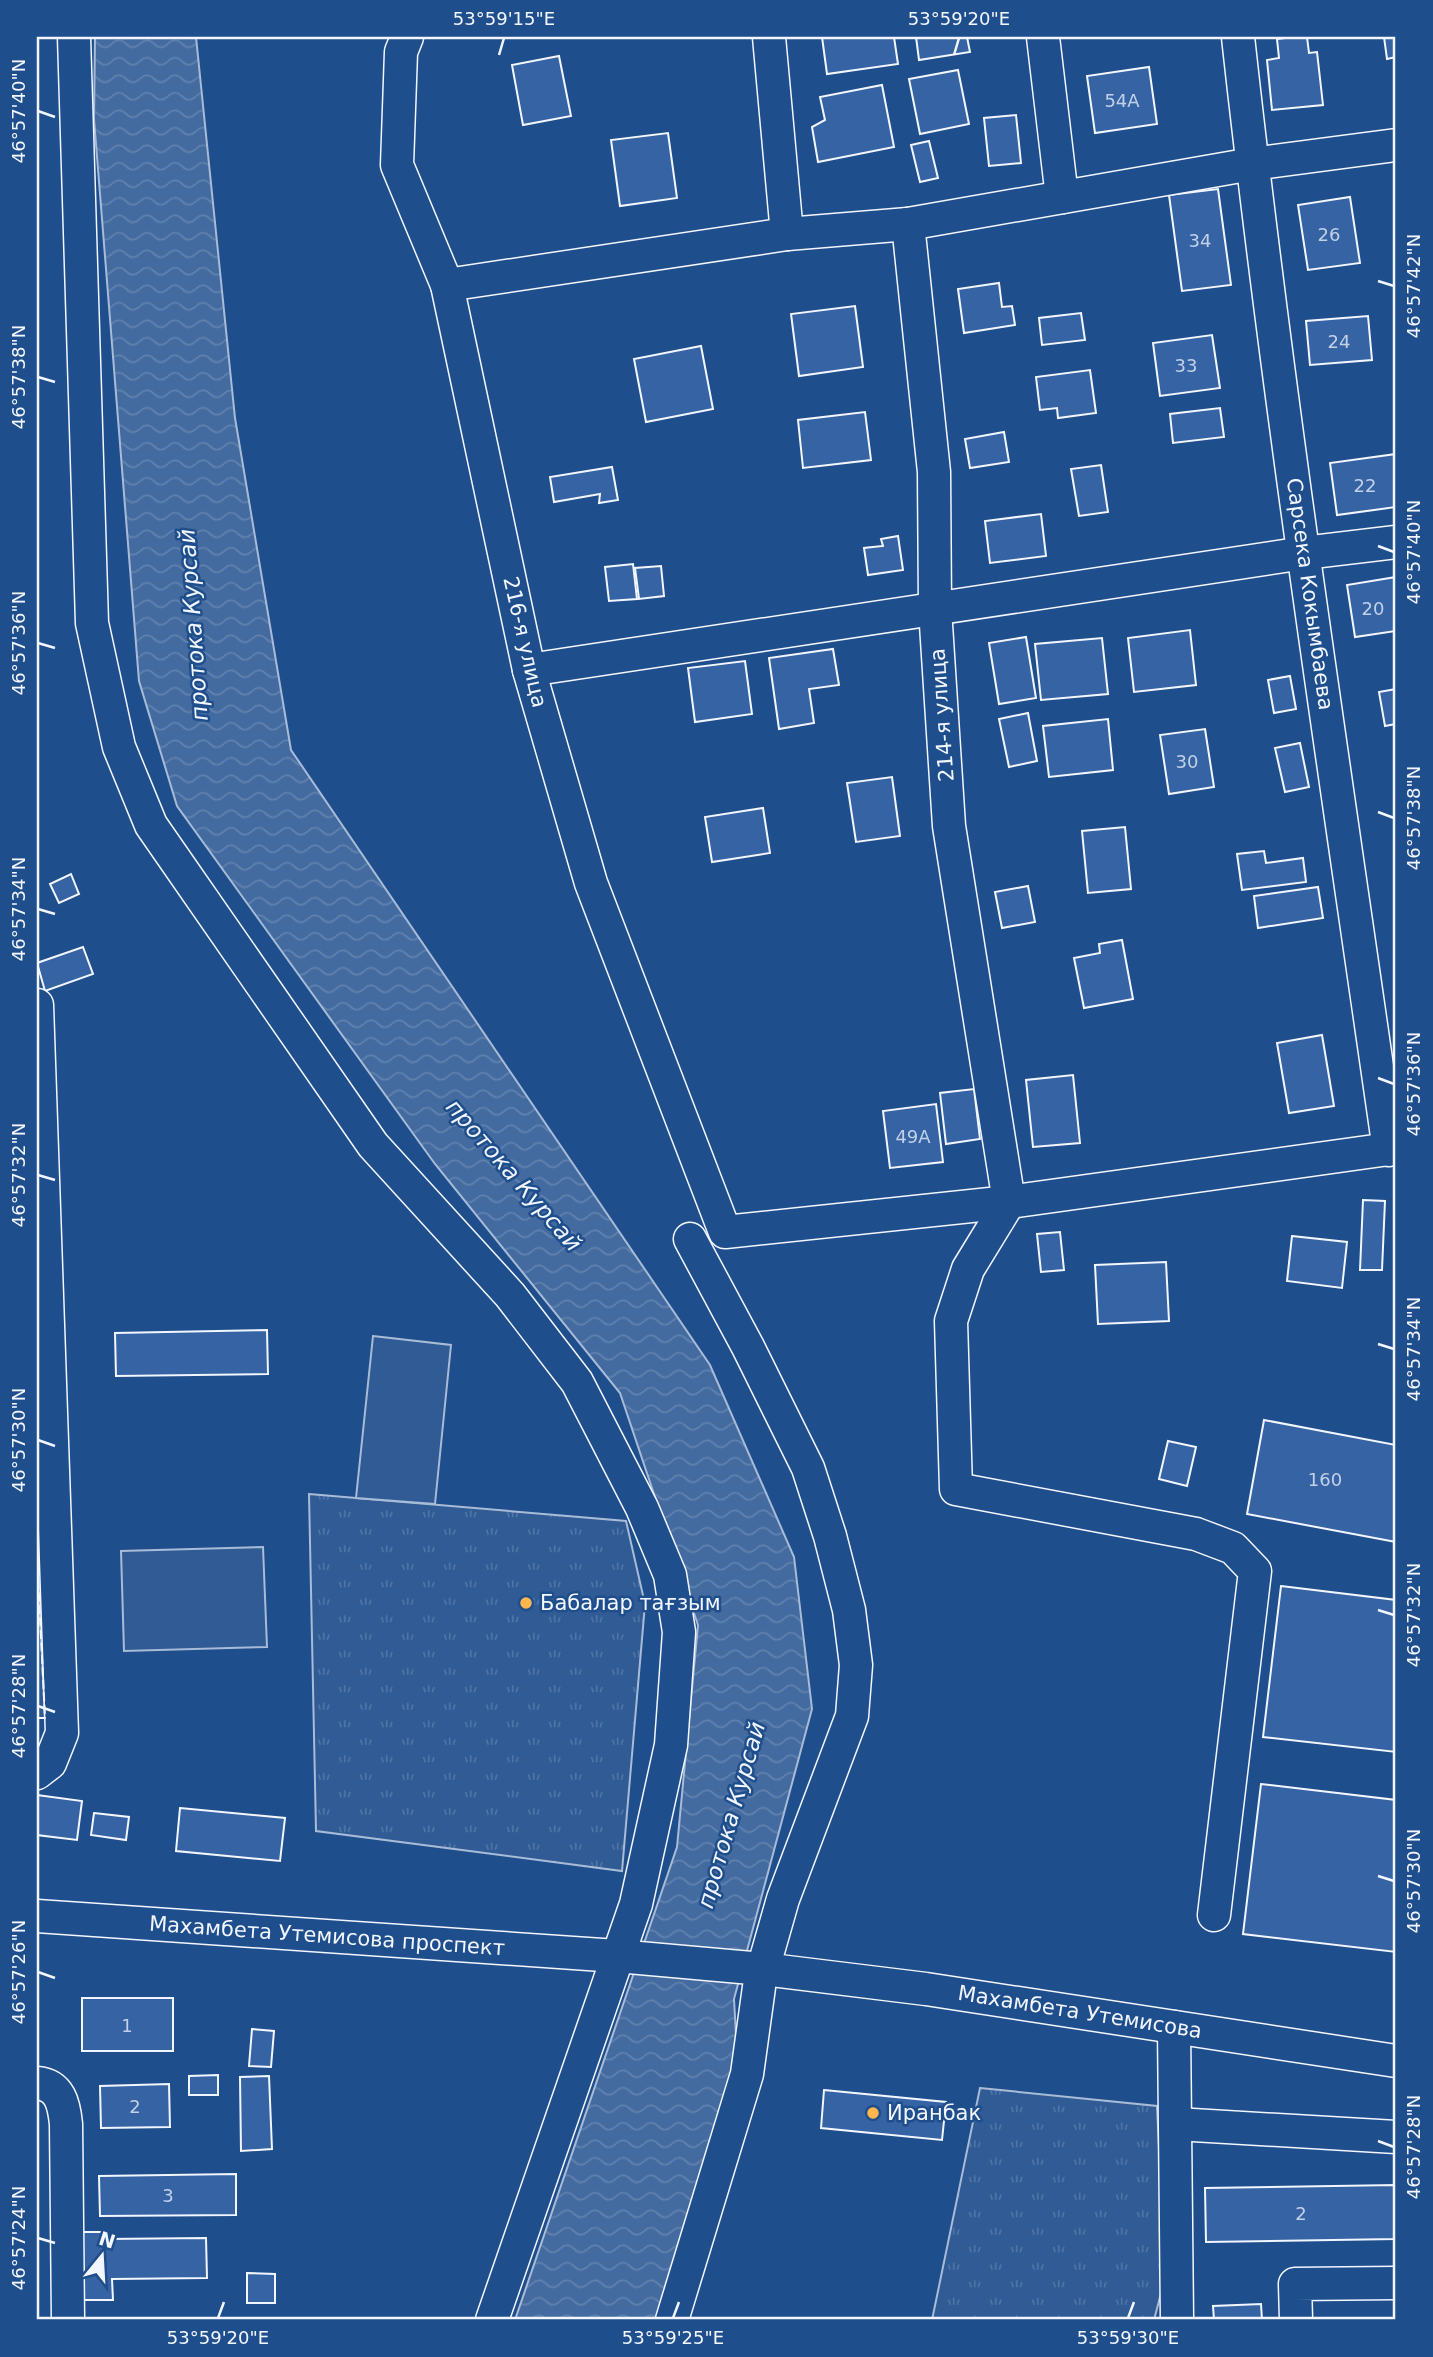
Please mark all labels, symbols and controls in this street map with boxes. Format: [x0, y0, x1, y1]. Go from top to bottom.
text: 53°59'15"E [453, 8, 555, 29]
text: 53°59'20"E [908, 8, 1010, 29]
text: 46°57'40"N [8, 59, 29, 163]
house number: 54А [1104, 90, 1140, 111]
house number: 26 [1318, 224, 1340, 245]
house number: 34 [1189, 230, 1211, 251]
text: 46°57'42"N [1403, 234, 1424, 338]
text: 46°57'38"N [8, 325, 29, 429]
house number: 24 [1328, 331, 1350, 352]
house number: 33 [1175, 355, 1197, 376]
house number: 22 [1354, 475, 1376, 496]
street label: Сарсека Кокымбаева [1282, 476, 1338, 712]
text: 46°57'40"N [1403, 500, 1424, 604]
water label: протока Курсай [173, 528, 213, 722]
street label: 216-я улица [498, 574, 552, 710]
text: 46°57'36"N [8, 591, 29, 695]
house number: 20 [1362, 598, 1384, 619]
street label: 214-я улица [925, 648, 959, 782]
house number: 30 [1176, 751, 1198, 772]
text: 46°57'38"N [1403, 766, 1424, 870]
text: 46°57'34"N [8, 857, 29, 961]
text: 46°57'36"N [1403, 1032, 1424, 1136]
water label: протока Курсай [441, 1094, 587, 1256]
text: 46°57'32"N [8, 1123, 29, 1227]
house number: 49А [895, 1126, 931, 1147]
text: 46°57'34"N [1403, 1297, 1424, 1401]
text: 46°57'30"N [8, 1388, 29, 1492]
house number: 160 [1308, 1469, 1342, 1490]
text: 46°57'32"N [1403, 1563, 1424, 1667]
place label: Бабалар тағзым [540, 1591, 720, 1615]
marker: Бабалар тағзым [518, 1595, 534, 1611]
text: 46°57'28"N [8, 1654, 29, 1758]
water label: протока Курсай [692, 1719, 770, 1911]
text: 46°57'30"N [1403, 1829, 1424, 1933]
street label: Махамбета Утемисова проспект [148, 1912, 506, 1960]
text: 46°57'26"N [8, 1920, 29, 2024]
street label: Махамбета Утемисова [956, 1981, 1204, 2043]
house number: 1 [121, 2015, 133, 2036]
text: 46°57'28"N [1403, 2095, 1424, 2199]
house number: 2 [129, 2096, 141, 2117]
place label: Иранбак [887, 2101, 981, 2125]
marker: Иранбак [865, 2105, 881, 2121]
house number: 3 [162, 2185, 174, 2206]
text: 46°57'24"N [8, 2186, 29, 2290]
house number: 2 [1295, 2203, 1307, 2224]
north arrow [66, 2220, 136, 2290]
text: N [96, 2227, 118, 2253]
text: 53°59'20"E [167, 2327, 269, 2348]
text: 53°59'25"E [622, 2327, 724, 2348]
text: 53°59'30"E [1077, 2327, 1179, 2348]

